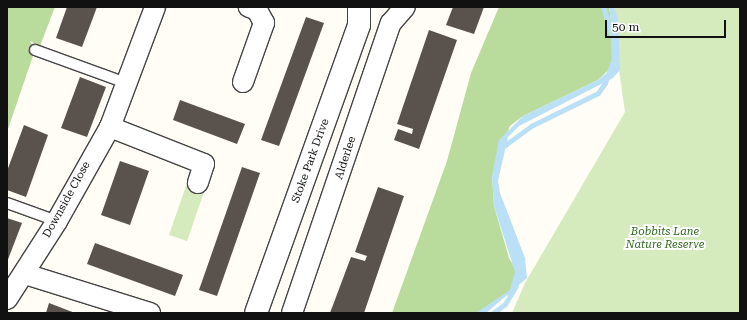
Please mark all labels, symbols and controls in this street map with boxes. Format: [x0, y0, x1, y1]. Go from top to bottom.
scale bar [607, 12, 728, 38]
text: 50 m [612, 20, 639, 34]
street label: Stoke Park Drive [290, 117, 332, 205]
street label: Alderlee [333, 135, 359, 181]
street label: Downside Close [41, 160, 93, 240]
park label: Bobbits Lane Nature Reserve [626, 226, 704, 252]

